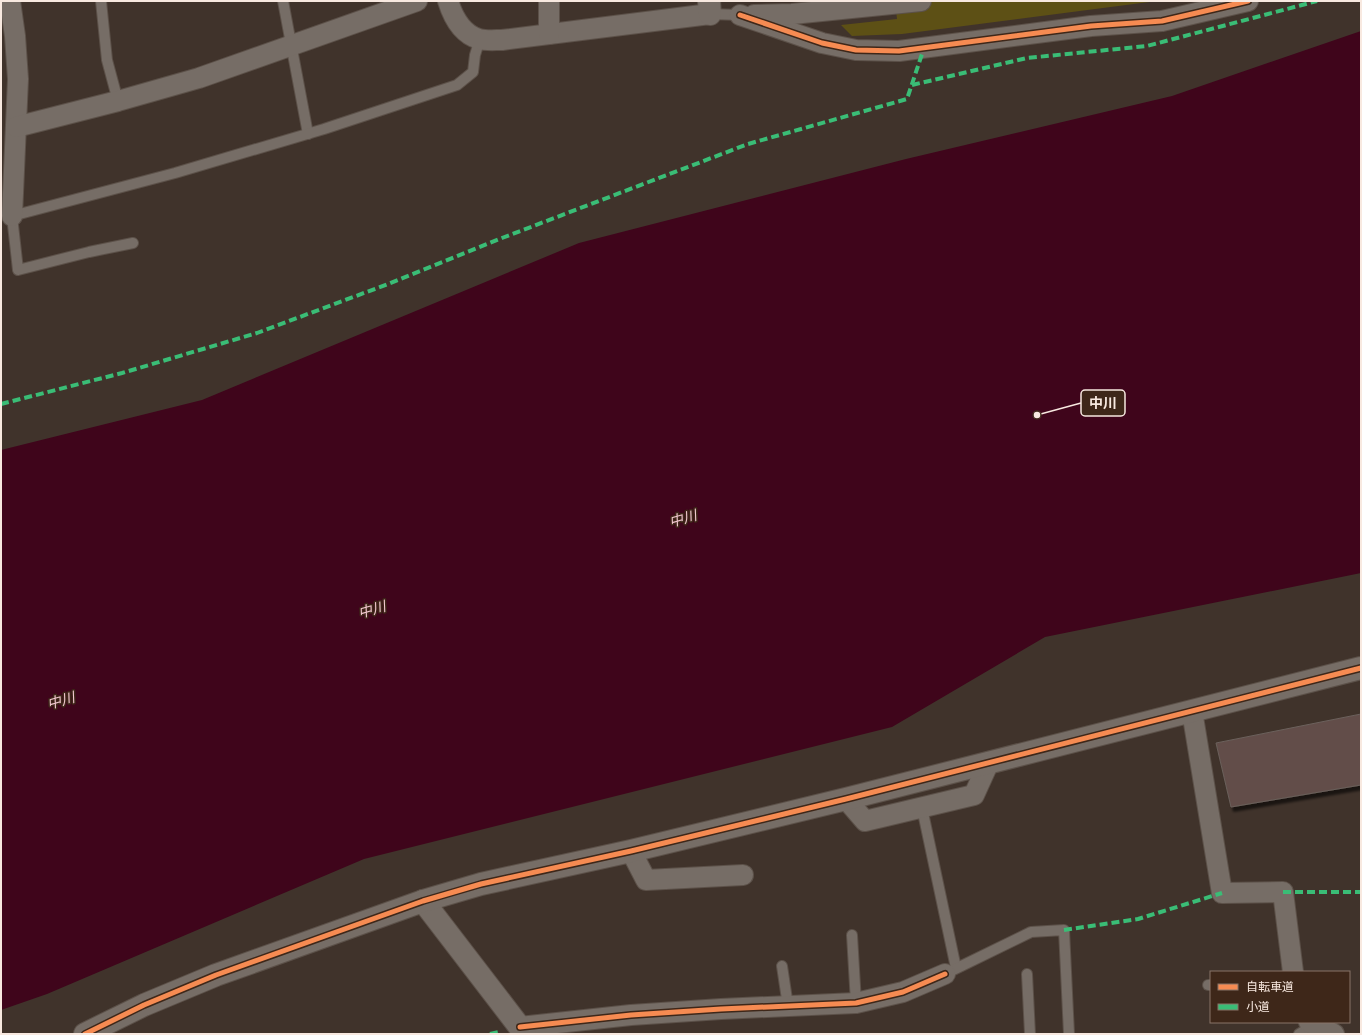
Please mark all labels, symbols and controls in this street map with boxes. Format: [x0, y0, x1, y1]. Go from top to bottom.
callout: 中川 [1081, 390, 1125, 416]
text: 中川 [1089, 395, 1117, 412]
water label: 中川 [667, 506, 701, 531]
water label: 中川 [356, 597, 390, 622]
water label: 中川 [45, 688, 79, 713]
legend [1210, 971, 1350, 1023]
text: 自転車道 [1246, 980, 1294, 994]
text: 小道 [1246, 1000, 1270, 1014]

